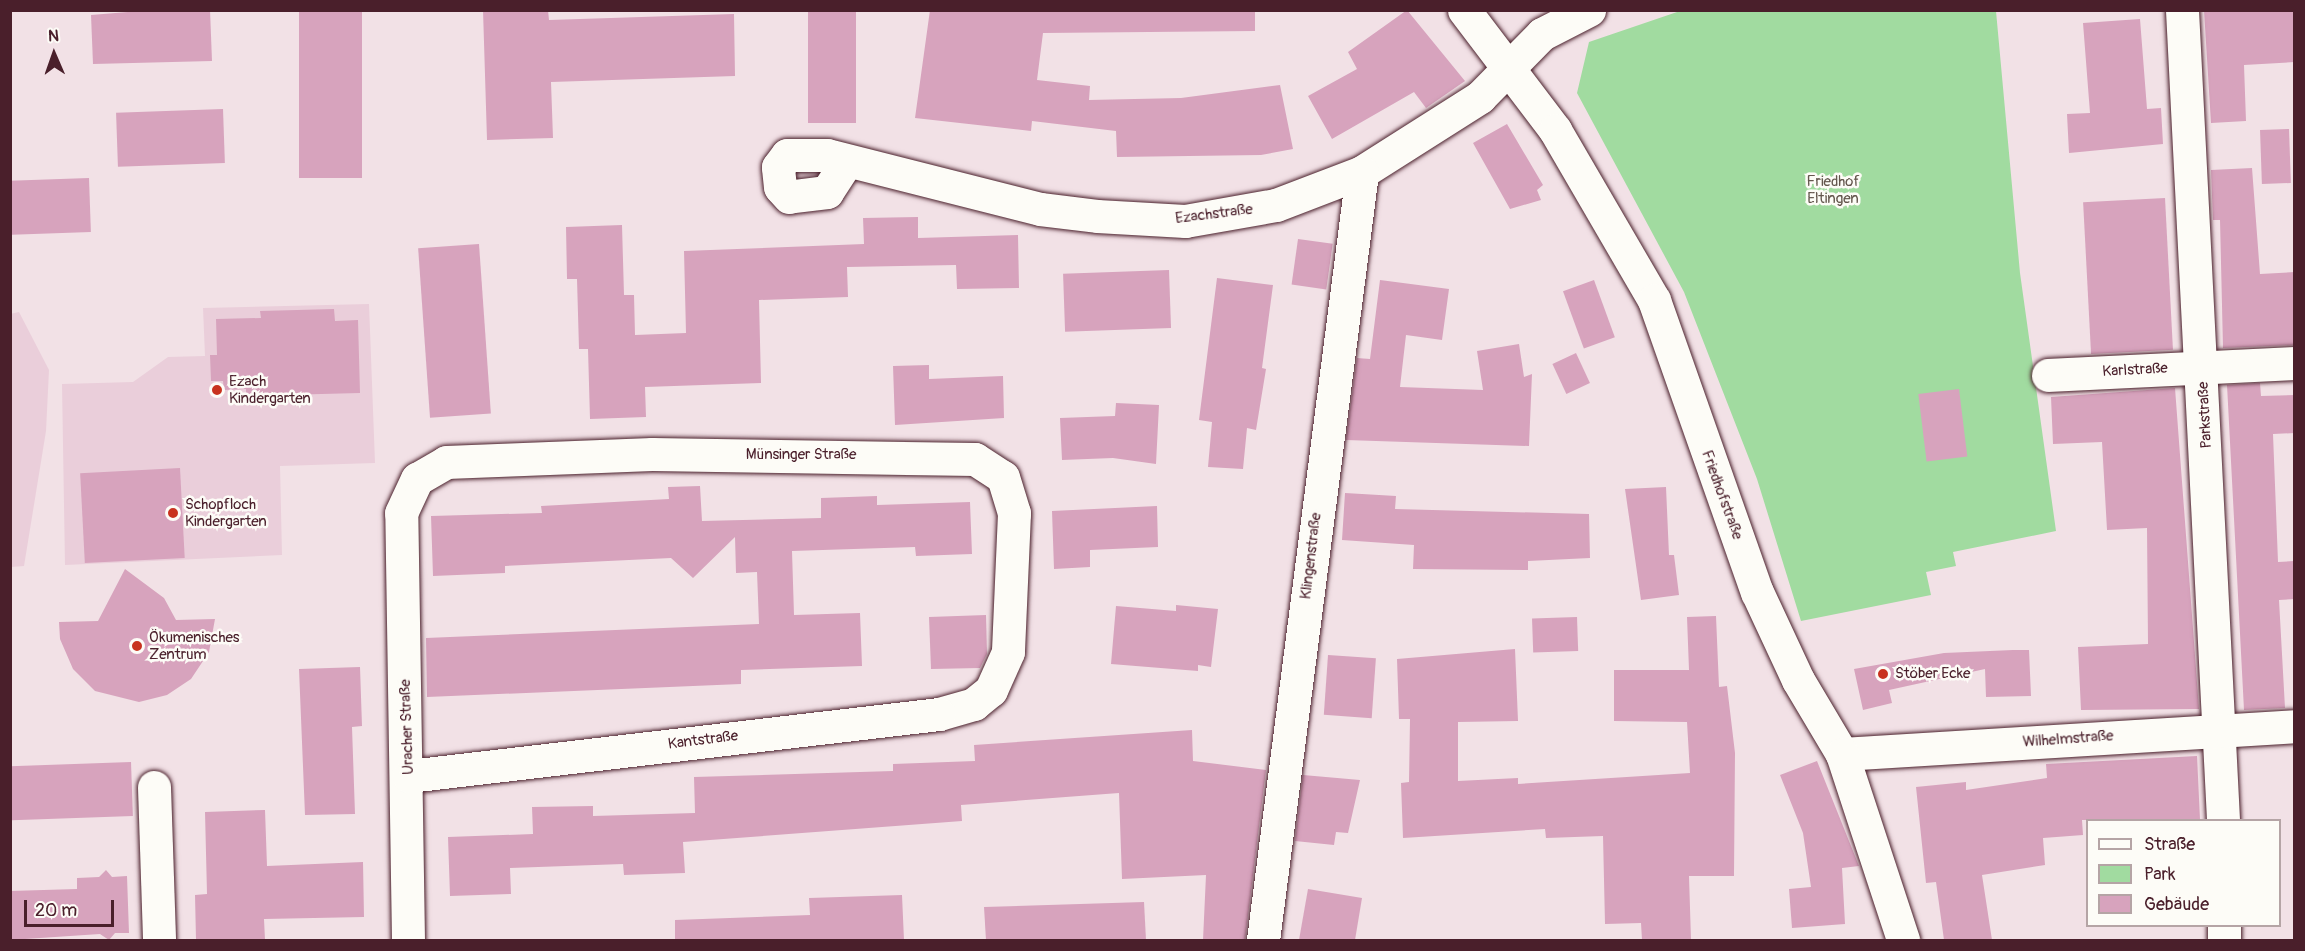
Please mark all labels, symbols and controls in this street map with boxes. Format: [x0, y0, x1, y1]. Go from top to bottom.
north arrow [24, 24, 84, 84]
text: N [48, 26, 59, 46]
park label: Friedhof Eltingen [1807, 172, 1859, 207]
street label: Ezachstraße [1174, 200, 1254, 228]
street label: Karlstraße [2102, 359, 2168, 381]
place label: Ezach Kindergarten [229, 372, 311, 407]
street label: Parkstraße [2194, 381, 2216, 449]
marker: Ezach Kindergarten [210, 383, 224, 397]
street label: Münsinger Straße [746, 446, 856, 464]
street label: Friedhofstraße [1698, 448, 1746, 542]
place label: Schopfloch Kindergarten [185, 495, 267, 530]
marker: Schopfloch Kindergarten [166, 506, 180, 520]
street label: Klingenstraße [1297, 512, 1325, 600]
place label: Ökumenisches Zentrum [149, 628, 240, 663]
marker: Ökumenisches Zentrum [130, 639, 144, 653]
place label: Stöber Ecke [1895, 665, 1970, 683]
marker: Stöber Ecke [1876, 667, 1890, 681]
street label: Uracher Straße [396, 679, 418, 775]
street label: Kantstraße [667, 727, 739, 753]
street label: Wilhelmstraße [2022, 727, 2114, 751]
legend [2086, 819, 2281, 927]
text: Straße [2144, 833, 2195, 856]
text: Park [2144, 863, 2176, 886]
scale bar [27, 888, 117, 926]
text: Gebäude [2144, 893, 2209, 916]
text: 20 m [35, 899, 77, 922]

